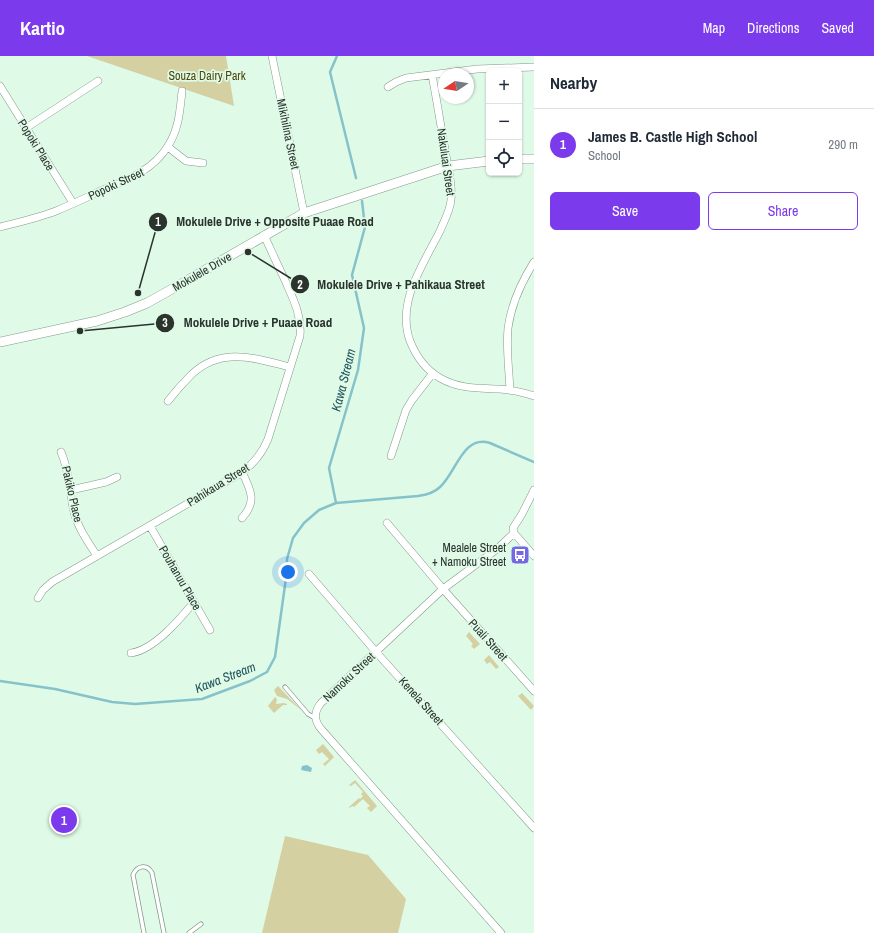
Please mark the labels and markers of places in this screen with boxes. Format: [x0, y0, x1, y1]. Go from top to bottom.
callout: Mokulele Drive + Opposite Puaae Road [148, 209, 382, 234]
callout: Mokulele Drive + Pahikaua Street [290, 272, 493, 297]
callout: Mokulele Drive + Puaae Road [155, 310, 340, 335]
place label: Mealele Street + Namoku Street [432, 540, 506, 570]
bus stop icon: Mealele Street + Namoku Street [509, 544, 531, 566]
pin: 1 [51, 805, 77, 835]

